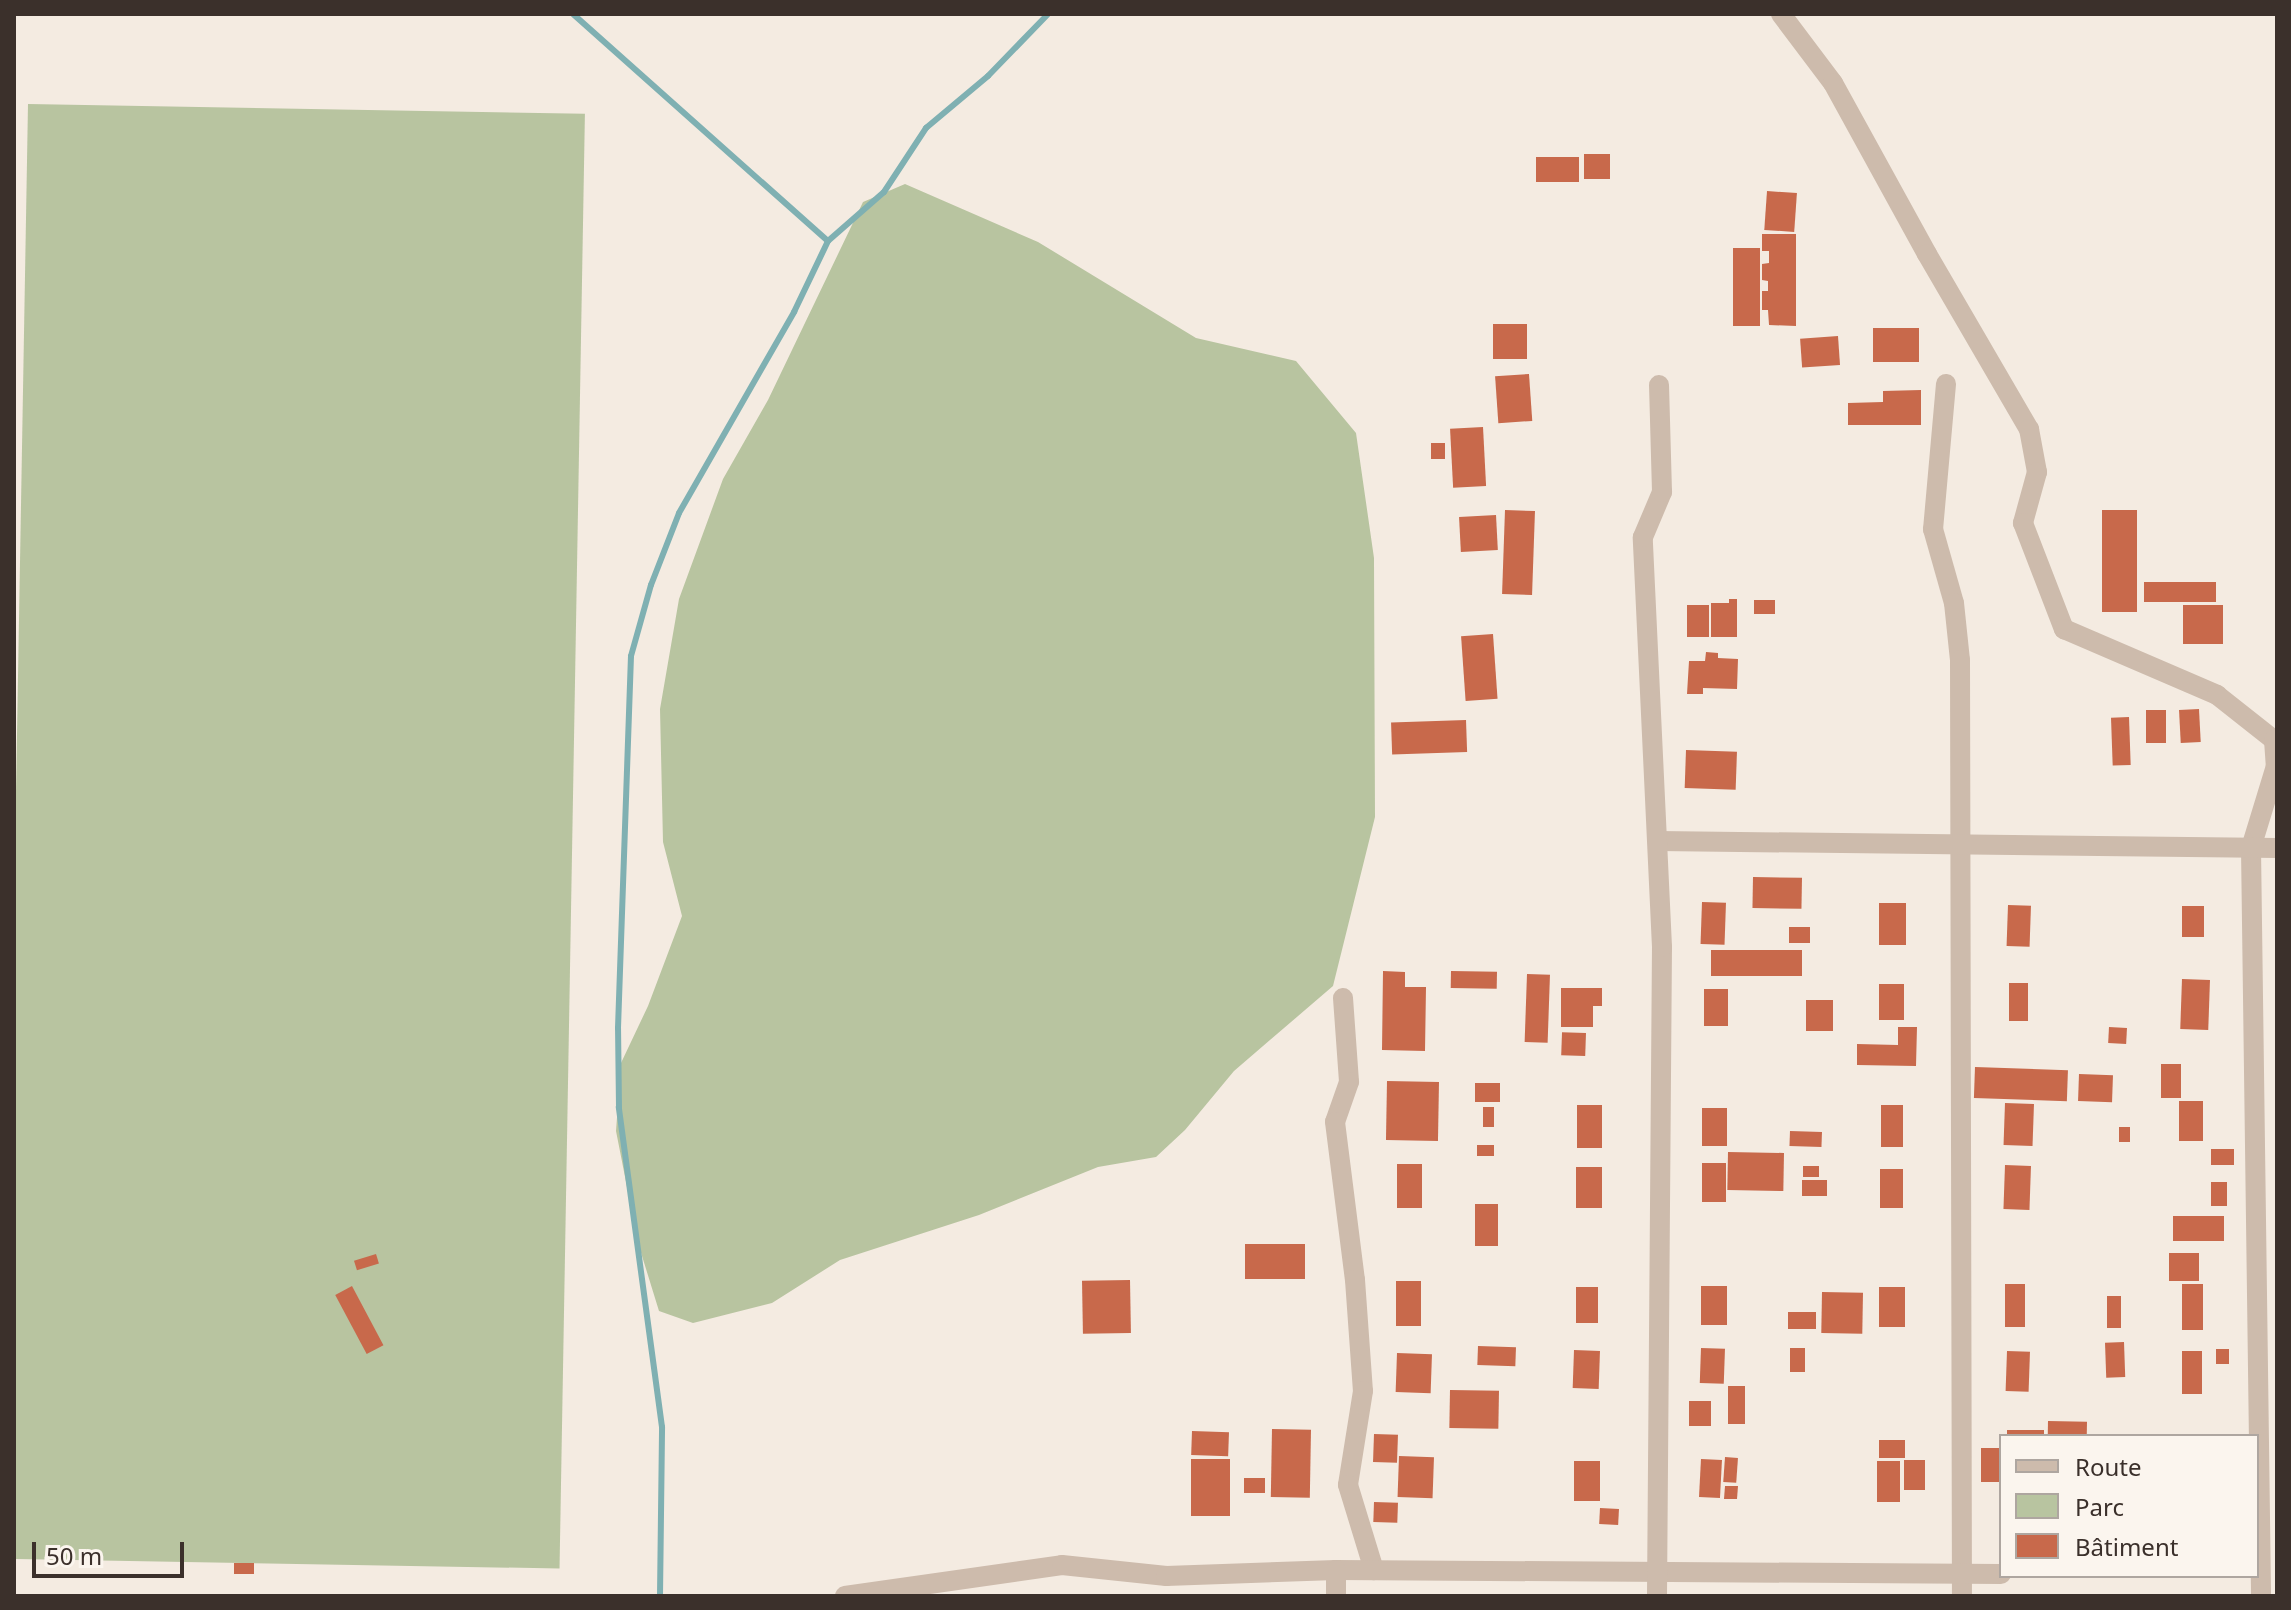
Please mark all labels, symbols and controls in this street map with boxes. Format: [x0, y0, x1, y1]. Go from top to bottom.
legend [1999, 1434, 2259, 1578]
text: Route [2075, 1450, 2141, 1483]
text: Parc [2075, 1490, 2124, 1523]
scale bar [36, 1526, 188, 1576]
text: Bâtiment [2075, 1530, 2178, 1563]
text: 50 m [46, 1539, 102, 1572]

